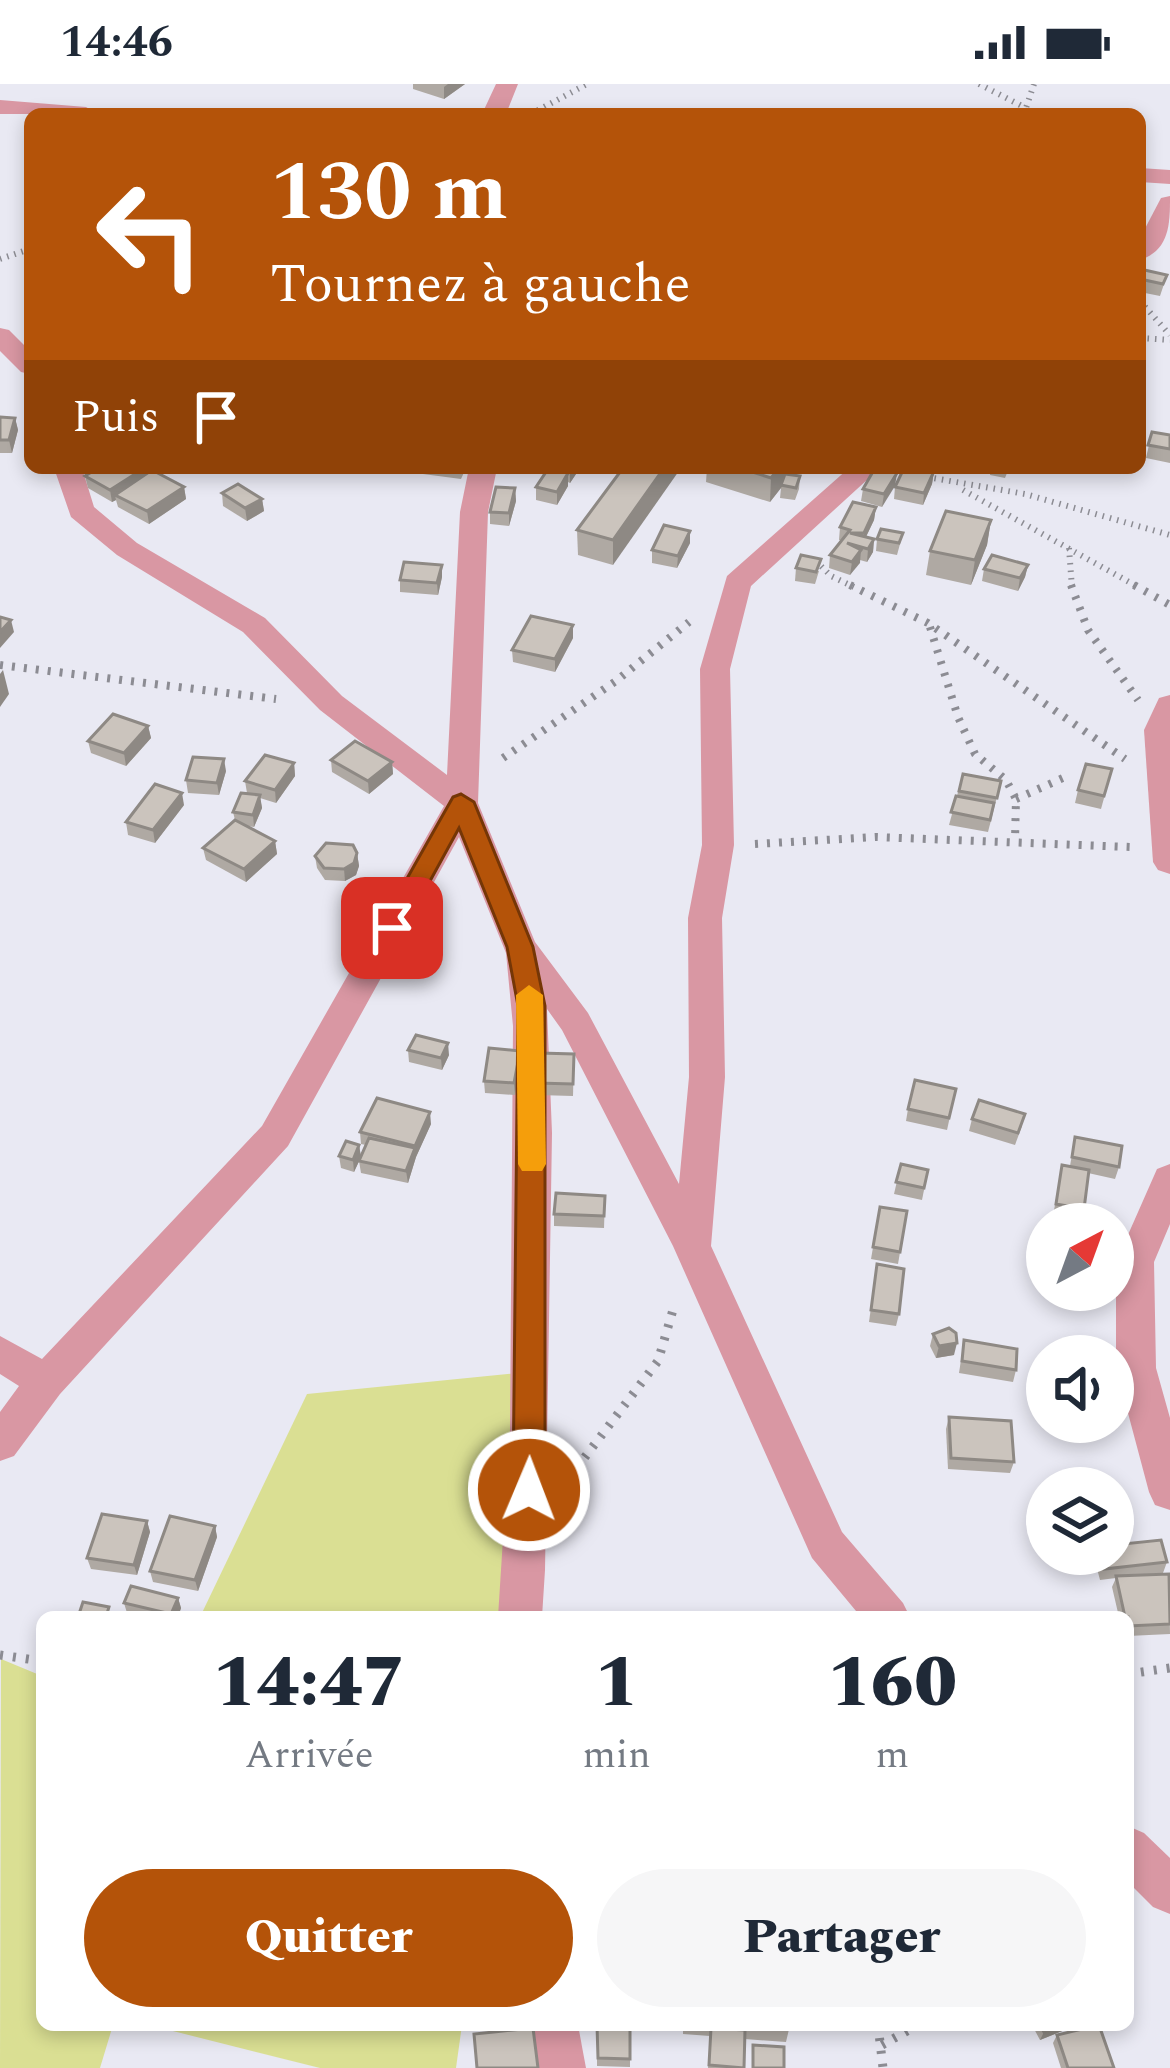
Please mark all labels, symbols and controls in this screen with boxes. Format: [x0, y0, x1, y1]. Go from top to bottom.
text: 14:46 [60, 8, 173, 77]
text: 130 m [270, 129, 508, 257]
icon: left [72, 156, 228, 312]
text: Tournez à gauche [270, 244, 691, 326]
text: Puis [72, 383, 159, 452]
icon: arrive [183, 384, 249, 450]
pin [341, 877, 443, 979]
icon: arrive [359, 895, 425, 961]
north arrow [1026, 1203, 1134, 1311]
map controls [1026, 1203, 1134, 1575]
button: sound [1026, 1335, 1134, 1443]
position arrow [466, 1427, 592, 1553]
button: layers [1026, 1467, 1134, 1575]
text: 14:47 [213, 1629, 406, 1738]
text: 1 [595, 1629, 638, 1738]
text: 160 [828, 1629, 957, 1738]
text: Arrivée [245, 1726, 374, 1785]
text: min [583, 1726, 651, 1785]
text: m [876, 1726, 909, 1785]
button: Quitter [84, 1869, 573, 2007]
button: Partager [597, 1869, 1086, 2007]

